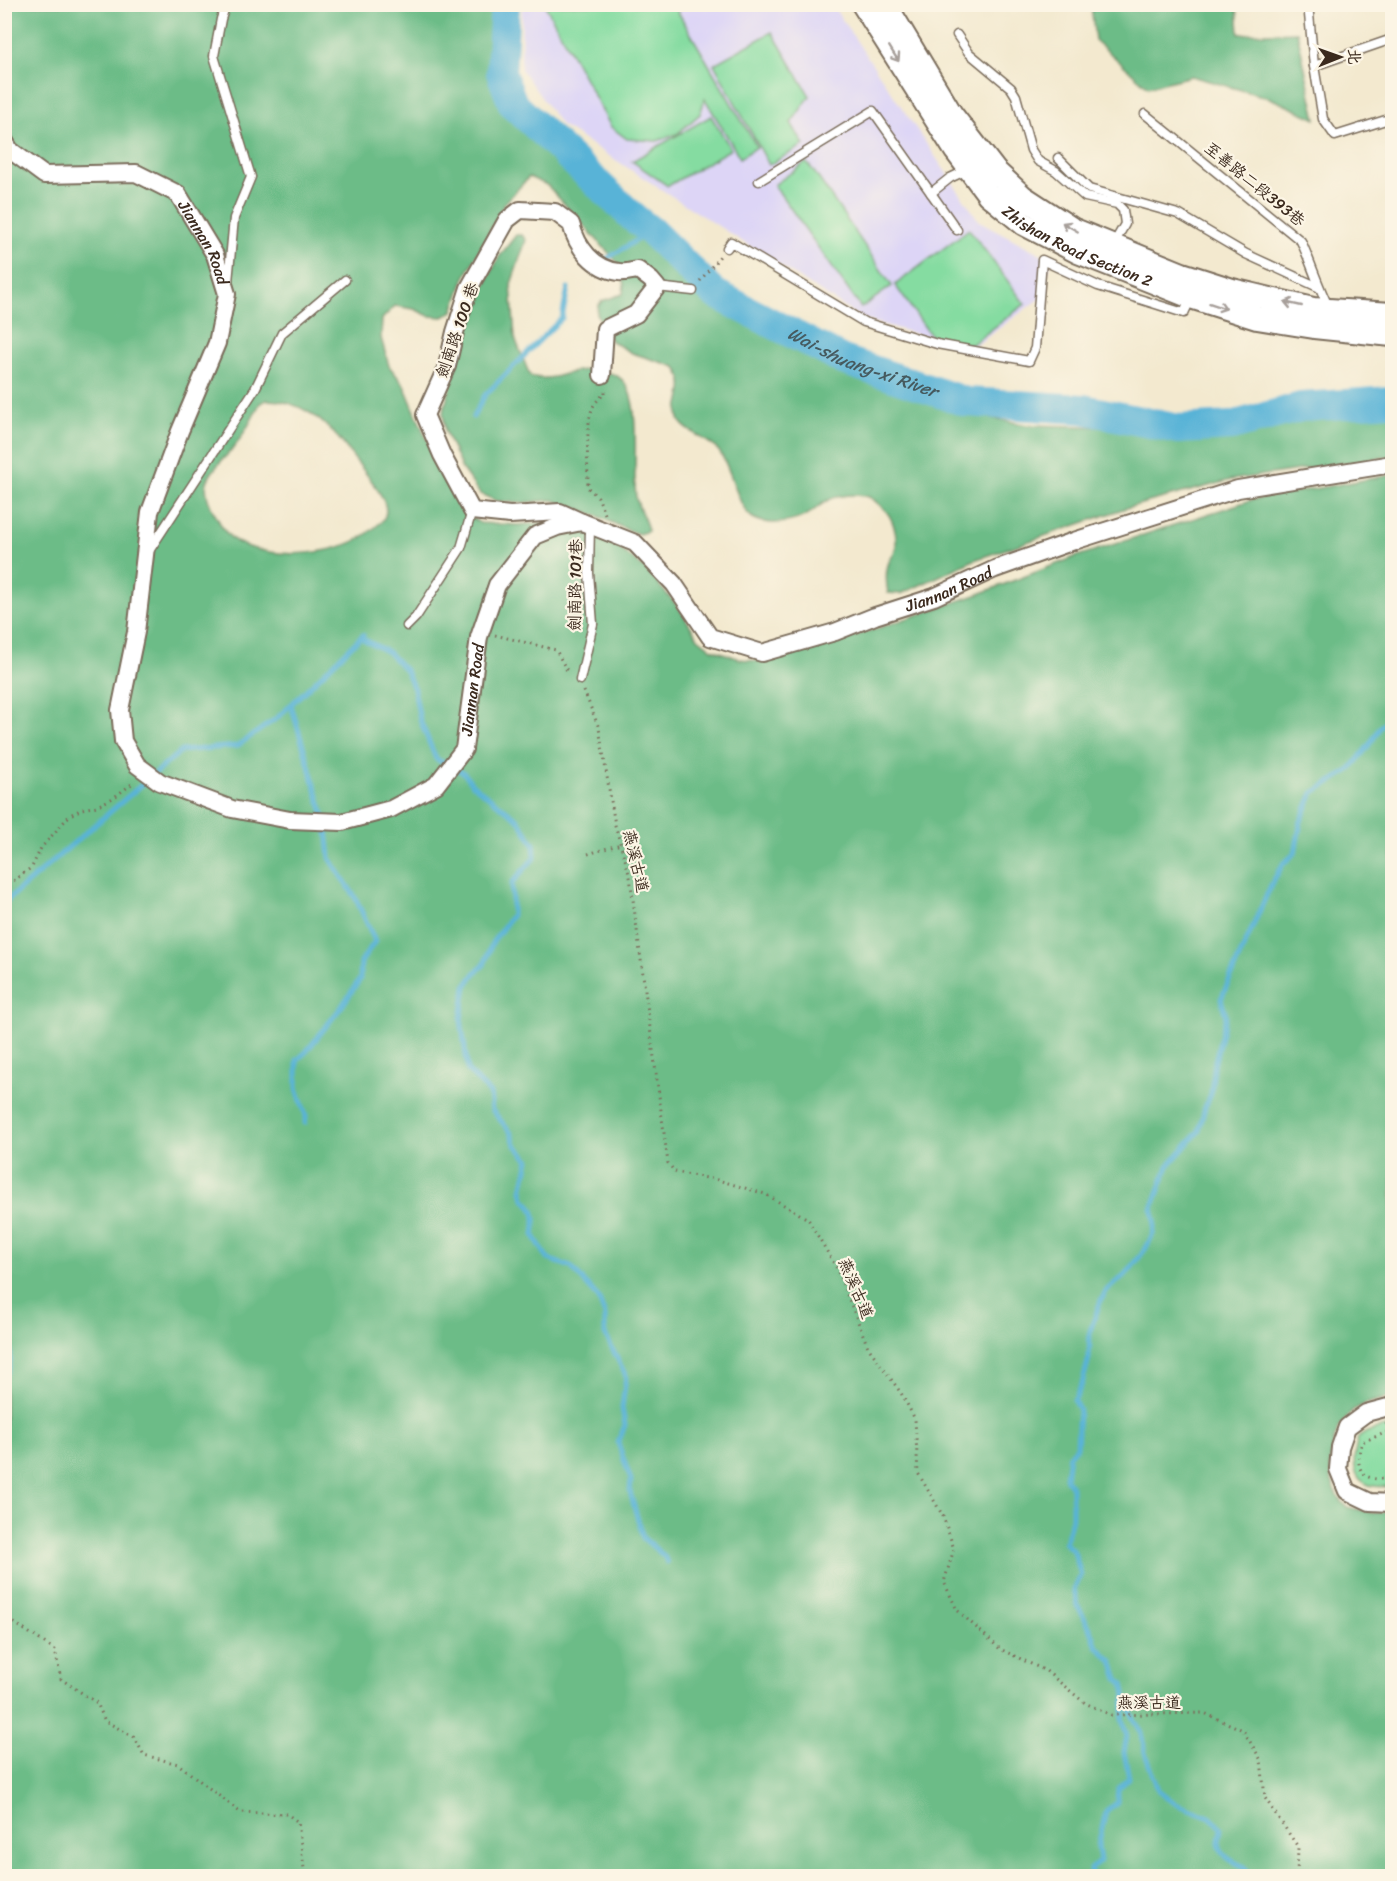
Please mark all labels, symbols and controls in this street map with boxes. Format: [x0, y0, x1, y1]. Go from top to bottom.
north arrow [1310, 27, 1370, 87]
one-way arrow [888, 45, 900, 62]
text: 北 [1340, 48, 1369, 65]
street label: 至善路二段393巷 [1198, 134, 1312, 234]
street label: Jiannan Road [170, 193, 238, 289]
street label: Zhishan Road Section 2 [996, 197, 1157, 295]
one-way arrow [1061, 221, 1079, 232]
street label: 劍南路 100 巷 [427, 278, 487, 382]
one-way arrow [1284, 298, 1303, 310]
one-way arrow [1208, 301, 1227, 312]
water label: Wai-shuang-xi River [782, 318, 945, 408]
street label: 劍南路 101巷 [560, 539, 590, 631]
street label: Jiannan Road [900, 557, 999, 620]
street label: Jiannan Road [451, 640, 493, 738]
street label: 燕溪古道 [615, 827, 657, 895]
street label: 燕溪古道 [830, 1253, 882, 1323]
street label: 燕溪古道 [1117, 1688, 1181, 1717]

